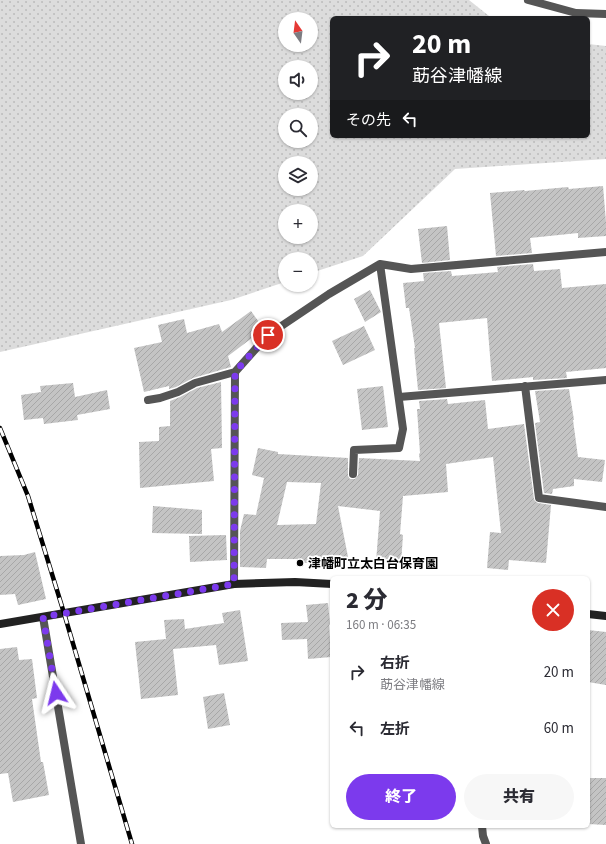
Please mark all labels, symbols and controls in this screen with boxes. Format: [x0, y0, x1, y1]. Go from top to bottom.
north arrow [278, 12, 318, 52]
map controls [278, 12, 318, 292]
text: 20 m [412, 24, 471, 64]
icon: right [346, 32, 398, 84]
button: sound [278, 60, 318, 100]
text: 莇谷津幡線 [412, 64, 502, 89]
button: search [278, 108, 318, 148]
icon: left [399, 108, 421, 130]
text: その先 [346, 110, 391, 131]
button: layers [278, 156, 318, 196]
button: + [278, 204, 318, 244]
button: − [278, 252, 318, 292]
pin [251, 318, 285, 352]
icon: arrive [257, 324, 279, 346]
place label: 津幡町立太白台保育園 [308, 555, 438, 573]
marker: 津幡町立太白台保育園 [295, 558, 305, 568]
text: 2 分 [346, 583, 388, 618]
button: close [532, 589, 574, 631]
text: 160 m · 06:35 [346, 616, 416, 634]
text: 右折 [380, 653, 410, 674]
icon: right [346, 661, 368, 683]
text: 20 m [544, 662, 574, 683]
position arrow [35, 672, 77, 714]
text: 莇谷津幡線 [380, 676, 445, 694]
icon: left [346, 717, 368, 739]
text: 60 m [544, 718, 574, 739]
text: 左折 [380, 719, 410, 740]
button: 終了 [346, 774, 456, 820]
button: 共有 [464, 774, 574, 820]

